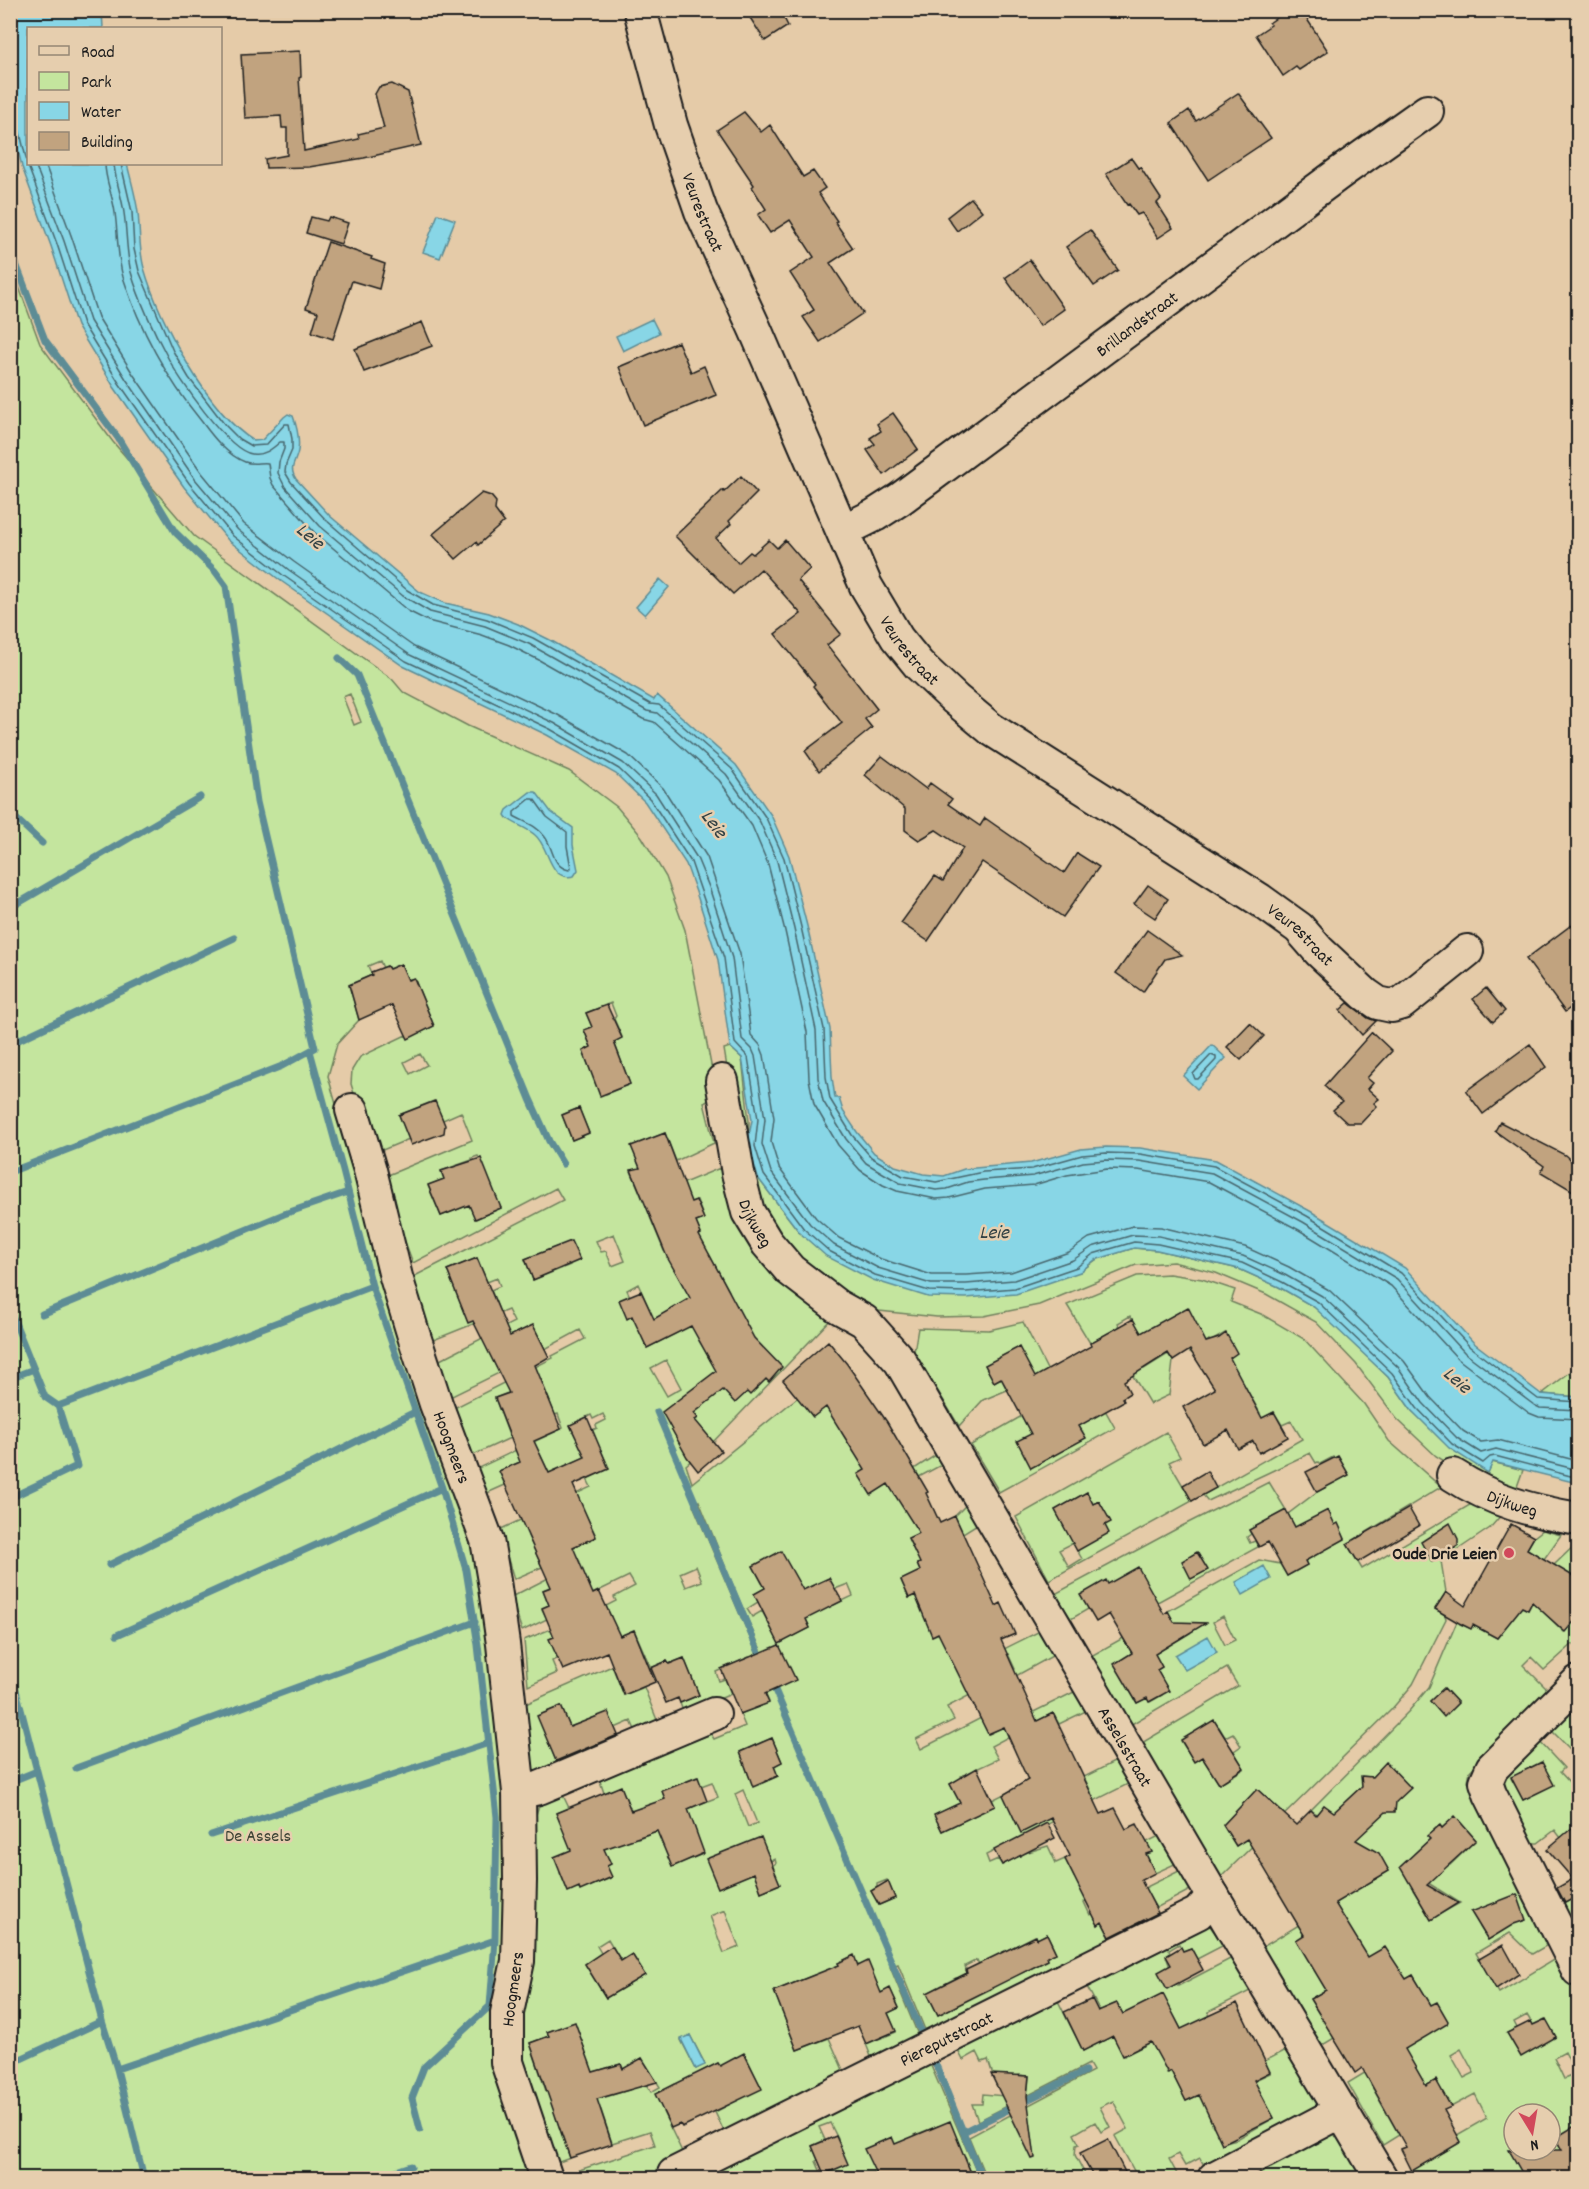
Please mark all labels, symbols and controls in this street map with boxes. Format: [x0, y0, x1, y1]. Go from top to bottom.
legend [27, 27, 222, 165]
text: Road [81, 41, 115, 66]
text: Park [81, 71, 112, 96]
text: Water [81, 101, 121, 126]
text: Building [81, 131, 133, 156]
street label: Veurestraat [674, 170, 728, 257]
street label: Brillandstraat [1092, 286, 1185, 364]
water label: Leie [289, 517, 330, 558]
street label: Veurestraat [872, 612, 944, 693]
water label: Leie [693, 805, 733, 846]
street label: Veurestraat [1261, 899, 1338, 974]
street label: Dijkweg [730, 1197, 777, 1254]
water label: Leie [979, 1220, 1010, 1248]
water label: Leie [1436, 1361, 1477, 1402]
street label: Hoogmeers [425, 1408, 475, 1488]
street label: Dijkweg [1482, 1485, 1540, 1525]
place label: Oude Drie Leien [1392, 1543, 1497, 1568]
marker: Oude Drie Leien [1502, 1546, 1516, 1560]
street label: Asselsstraat [1090, 1703, 1157, 1793]
park label: De Assels [225, 1825, 291, 1850]
street label: Hoogmeers [497, 1950, 532, 2029]
street label: Piereputstraat [896, 2007, 998, 2074]
north arrow [1502, 2102, 1562, 2162]
text: N [1528, 2132, 1540, 2156]

